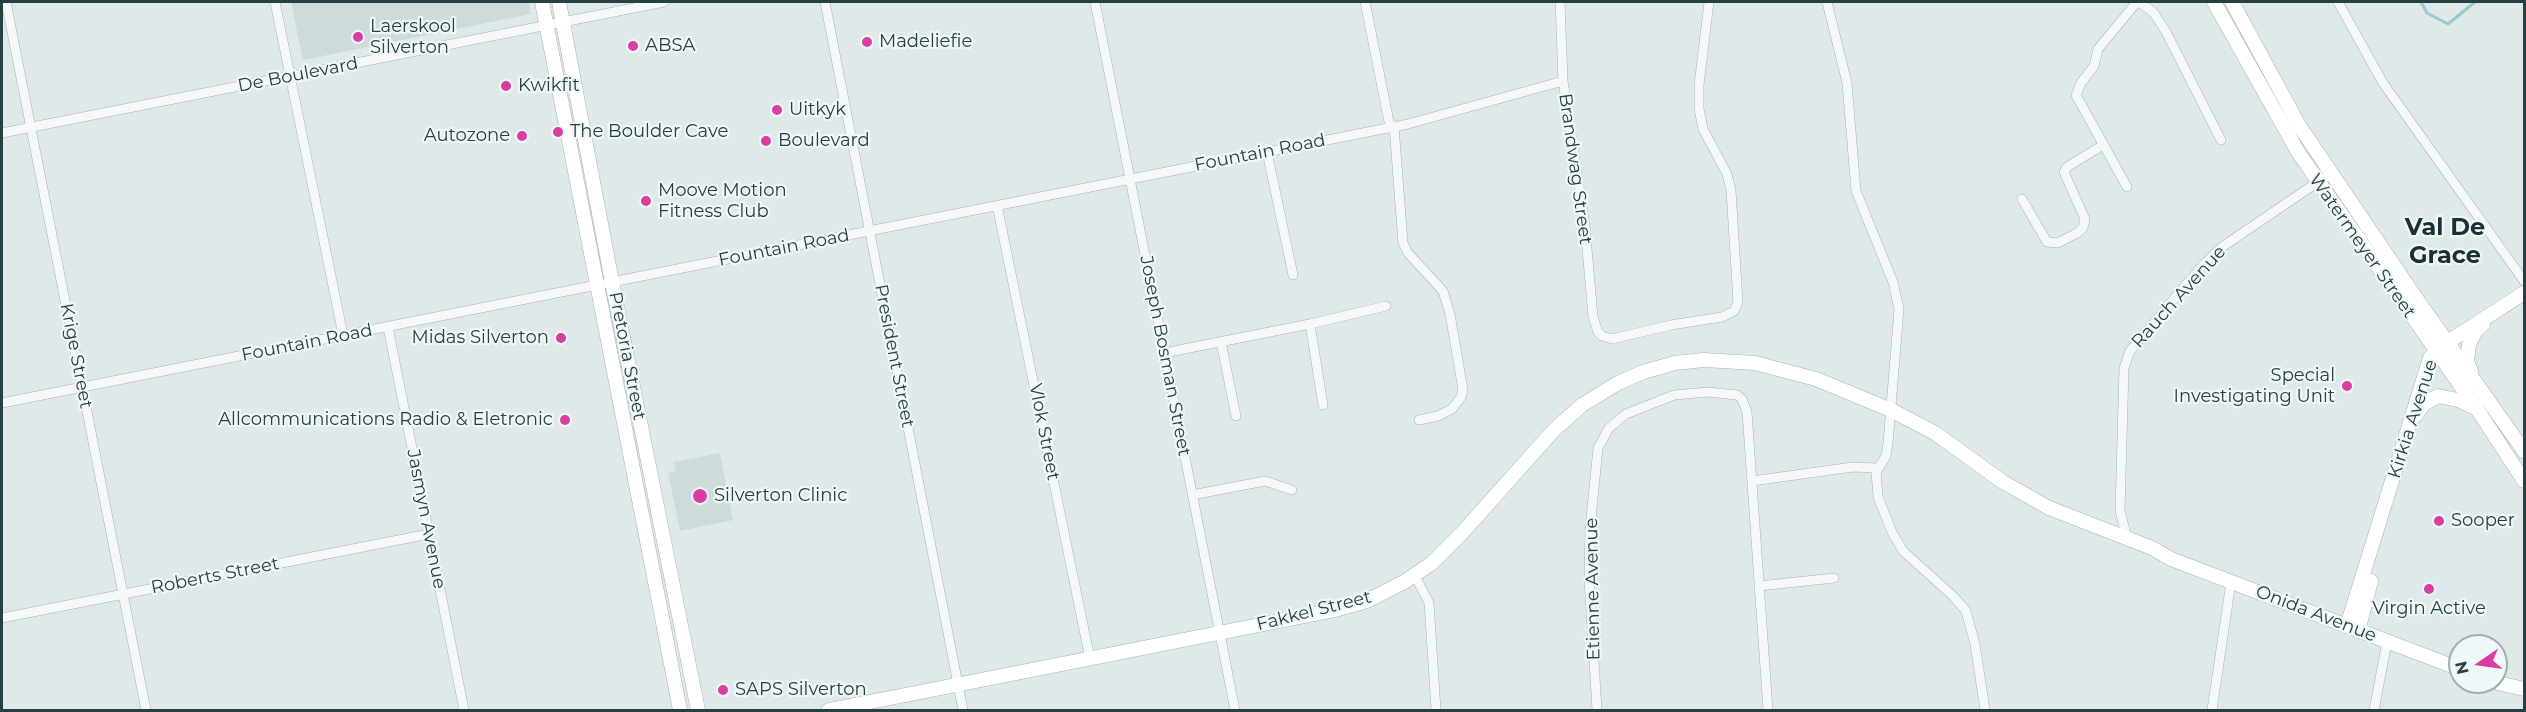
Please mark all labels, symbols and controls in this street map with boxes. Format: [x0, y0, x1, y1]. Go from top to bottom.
place label: Laerskool Silverton [370, 16, 456, 58]
marker: Laerskool Silverton [351, 30, 365, 44]
place label: Madeliefie [879, 31, 972, 53]
place label: ABSA [645, 35, 695, 57]
marker: Madeliefie [860, 35, 874, 49]
marker: ABSA [626, 39, 640, 53]
street label: De Boulevard [236, 53, 360, 97]
place label: Kwikfit [518, 75, 580, 97]
marker: Kwikfit [499, 79, 513, 93]
street label: Brandwag Street [1554, 92, 1596, 246]
place label: Uitkyk [789, 99, 846, 121]
marker: Uitkyk [770, 103, 784, 117]
place label: The Boulder Cave [570, 121, 728, 143]
place label: Autozone [424, 125, 510, 147]
marker: The Boulder Cave [551, 125, 565, 139]
marker: Autozone [515, 129, 529, 143]
place label: Boulevard [778, 130, 870, 152]
street label: Fountain Road [1193, 130, 1327, 176]
marker: Boulevard [759, 134, 773, 148]
street label: Watermeyer Street [2304, 170, 2420, 322]
place label: Moove Motion Fitness Club [658, 180, 787, 222]
marker: Moove Motion Fitness Club [639, 194, 653, 208]
district label: Val De Grace [2405, 214, 2485, 270]
street label: Fountain Road [717, 225, 851, 271]
street label: Rauch Avenue [2127, 241, 2231, 353]
street label: Joseph Bosman Street [1135, 254, 1195, 458]
street label: President Street [869, 282, 919, 430]
street label: Pretoria Street [604, 290, 650, 422]
street label: Krige Street [55, 301, 97, 411]
street label: Fountain Road [240, 320, 374, 366]
place label: Midas Silverton [412, 327, 549, 349]
marker: Midas Silverton [554, 331, 568, 345]
street label: Kirkia Avenue [2384, 357, 2442, 481]
place label: Special Investigating Unit [2174, 365, 2335, 407]
marker: Special Investigating Unit [2340, 379, 2354, 393]
street label: Vlok Street [1024, 382, 1064, 482]
place label: Allcommunications Radio & Eletronic [218, 409, 553, 431]
marker: Allcommunications Radio & Eletronic [558, 413, 572, 427]
street label: Jasmyn Avenue [402, 447, 450, 591]
place label: Silverton Clinic [714, 485, 847, 507]
marker: Silverton Clinic [691, 487, 709, 505]
place label: Sooper [2451, 510, 2515, 532]
marker: Sooper [2432, 514, 2446, 528]
street label: Etienne Avenue [1581, 517, 1605, 661]
street label: Roberts Street [149, 553, 281, 599]
street label: Onida Avenue [2253, 581, 2379, 647]
marker: Virgin Active [2422, 582, 2436, 596]
street label: Fakkel Street [1254, 586, 1374, 636]
place label: Virgin Active [2372, 598, 2486, 620]
north arrow [2448, 634, 2508, 694]
text: N [2451, 659, 2473, 676]
place label: SAPS Silverton [735, 679, 867, 701]
marker: SAPS Silverton [716, 683, 730, 697]

